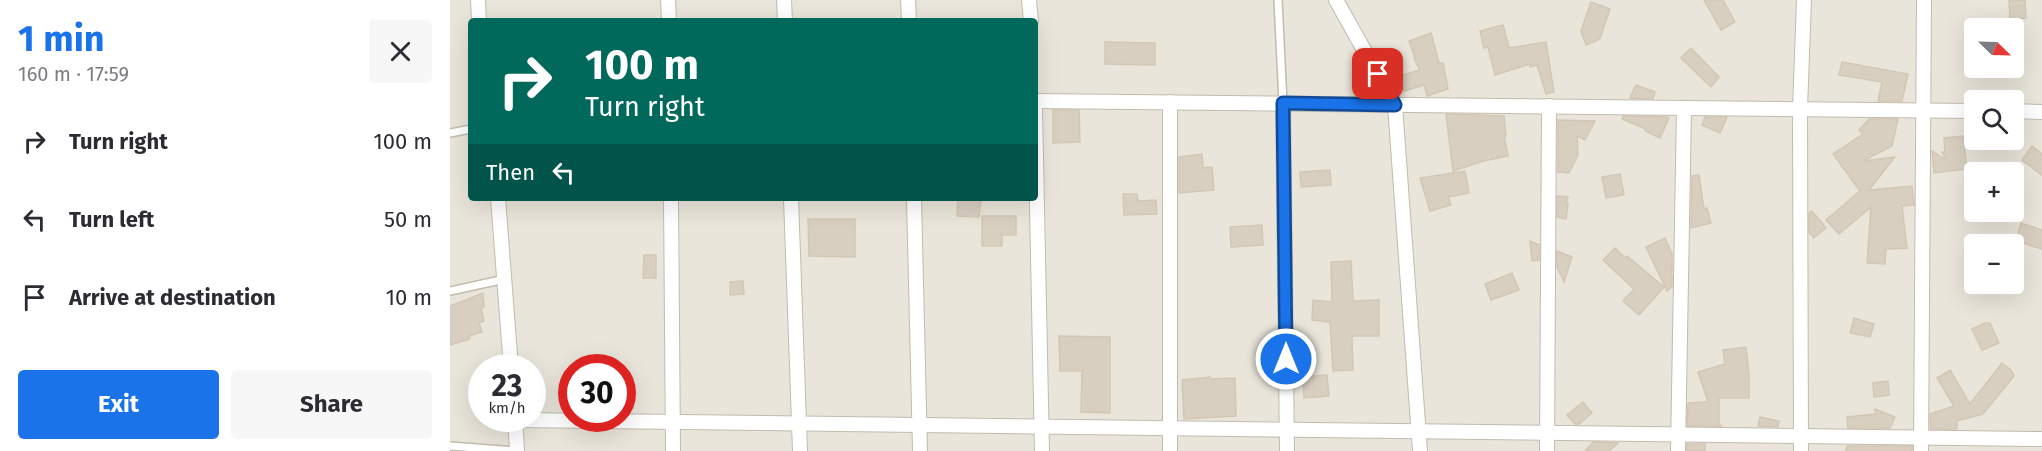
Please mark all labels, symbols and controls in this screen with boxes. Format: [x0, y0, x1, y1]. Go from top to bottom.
text: 1 min [18, 17, 105, 61]
north arrow [1964, 18, 2024, 78]
map controls [1964, 18, 2024, 294]
button: close [369, 20, 432, 83]
text: 100 m [585, 40, 699, 90]
icon: right [486, 42, 564, 120]
pin [1352, 48, 1403, 99]
icon: arrive [1361, 57, 1394, 90]
text: 160 m · 17:59 [18, 62, 129, 86]
button: search [1964, 90, 2024, 150]
text: Turn right [585, 91, 705, 123]
icon: right [18, 125, 51, 158]
text: Turn right [69, 128, 168, 155]
text: 100 m [373, 128, 432, 155]
icon: left [547, 156, 580, 189]
text: Then [486, 159, 535, 186]
button: + [1964, 162, 2024, 222]
icon: left [18, 203, 51, 236]
text: Turn left [69, 206, 154, 233]
text: 50 m [384, 206, 432, 233]
button: − [1964, 234, 2024, 294]
icon: arrive [18, 281, 51, 314]
text: Arrive at destination [69, 284, 276, 311]
text: 10 m [386, 284, 432, 311]
position arrow [1254, 327, 1318, 391]
speed limit sign: 30 [558, 354, 636, 432]
text: 23 [492, 368, 522, 404]
button: Exit [18, 370, 219, 439]
button: Share [231, 370, 432, 439]
text: km/h [488, 399, 526, 417]

